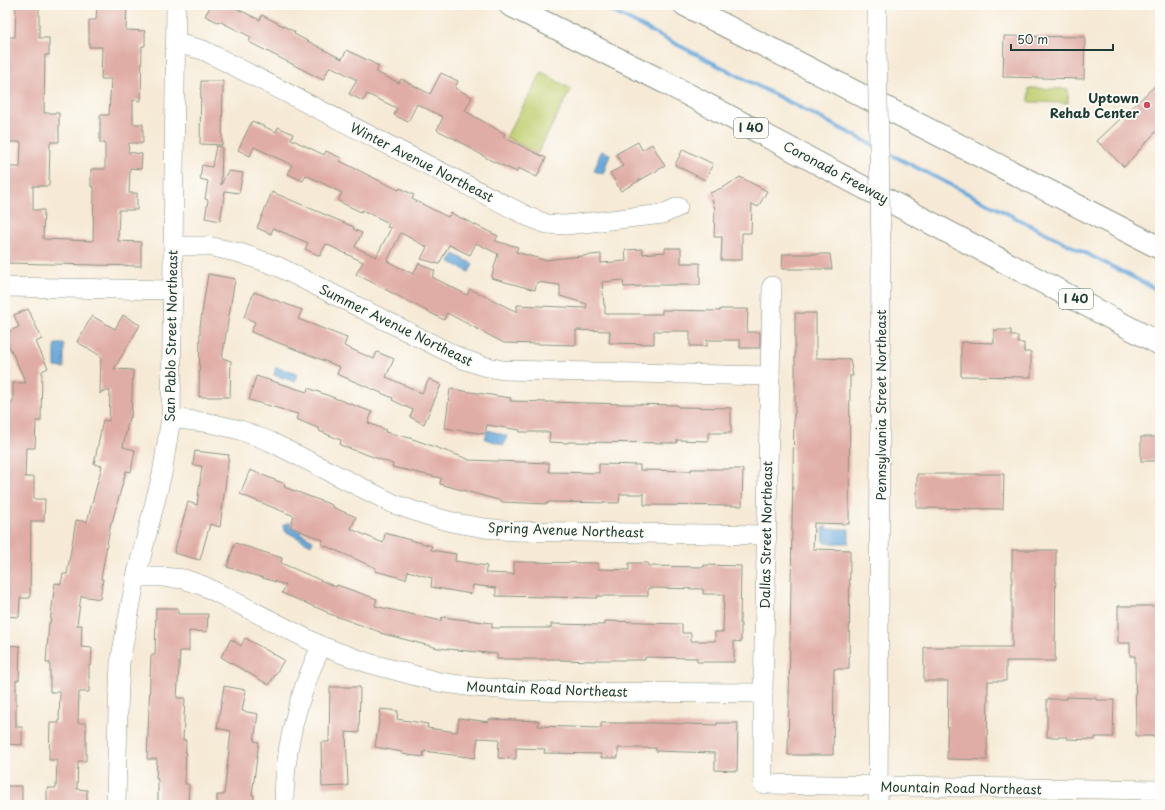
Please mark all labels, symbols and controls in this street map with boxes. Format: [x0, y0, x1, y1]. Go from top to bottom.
scale bar [1011, 26, 1113, 52]
text: 50 m [1017, 30, 1048, 48]
place label: Uptown Rehab Center [1050, 88, 1139, 122]
marker: Uptown Rehab Center [1142, 100, 1152, 110]
street label: Winter Avenue Northeast [347, 117, 497, 206]
road number: I 40 [734, 118, 768, 138]
street label: Coronado Freeway [780, 136, 892, 207]
street label: San Pablo Street Northeast [159, 250, 182, 422]
street label: Summer Avenue Northeast [316, 279, 476, 370]
road number: I 40 [1059, 289, 1093, 309]
street label: Pennsylvania Street Northeast [871, 310, 890, 500]
street label: Dallas Street Northeast [755, 461, 776, 609]
street label: Spring Avenue Northeast [488, 517, 644, 542]
street label: Mountain Road Northeast [466, 676, 628, 701]
street label: Mountain Road Northeast [880, 777, 1042, 798]

